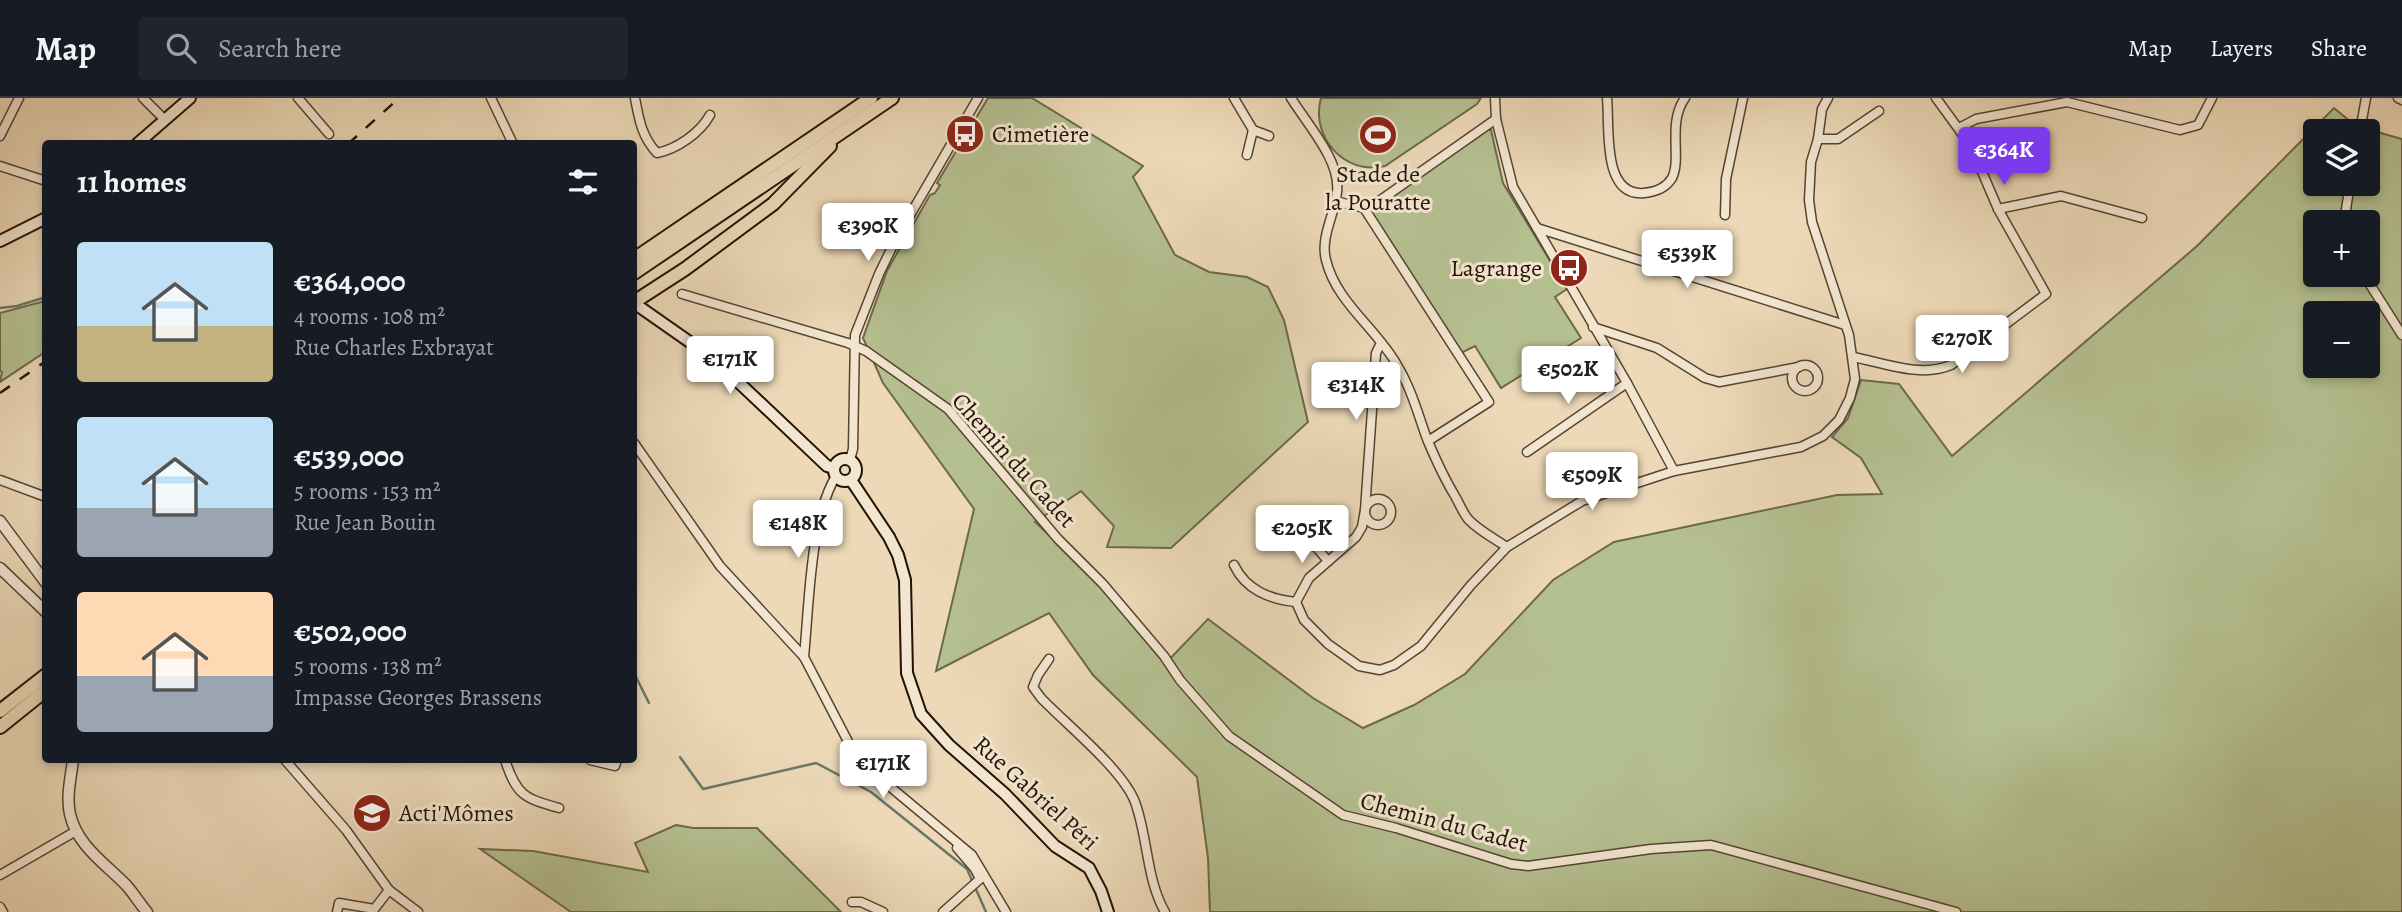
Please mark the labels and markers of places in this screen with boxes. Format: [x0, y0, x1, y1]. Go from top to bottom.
bus stop icon: Cimetière [944, 113, 986, 155]
sports icon: Stade de la Pouratte [1357, 114, 1399, 156]
place label: Cimetière [992, 118, 1089, 150]
pin: €364K [1955, 127, 2053, 187]
place label: Stade de la Pouratte [1325, 158, 1431, 218]
pin: €390K [819, 204, 917, 263]
pin: €539K [1638, 230, 1736, 290]
bus stop icon: Lagrange [1548, 247, 1590, 289]
place label: Lagrange [1451, 252, 1542, 284]
pin: €270K [1913, 316, 2011, 375]
pin: €171K [681, 336, 779, 396]
pin: €502K [1519, 346, 1617, 406]
pin: €314K [1307, 362, 1405, 422]
pin: €509K [1543, 452, 1641, 512]
pin: €148K [749, 500, 847, 560]
pin: €205K [1253, 505, 1351, 565]
pin: €171K [834, 740, 932, 800]
school or university icon: Acti'Mômes [351, 792, 393, 834]
place label: Acti'Mômes [398, 797, 514, 829]

